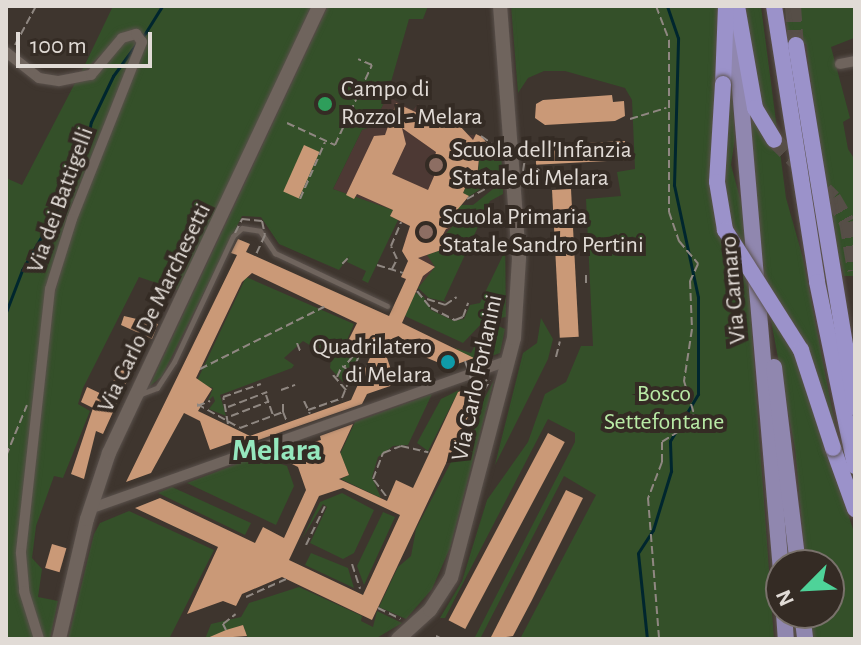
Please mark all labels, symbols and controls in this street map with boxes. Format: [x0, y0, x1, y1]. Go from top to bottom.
scale bar [20, 16, 156, 66]
text: 100 m [30, 34, 87, 58]
place label: Campo di Rozzol - Melara [341, 76, 482, 132]
marker: Campo di Rozzol - Melara [316, 95, 334, 113]
street label: Via dei Battigelli [21, 123, 101, 277]
place label: Scuola dell'Infanzia Statale di Melara [452, 137, 632, 193]
marker: Scuola dell'Infanzia Statale di Melara [427, 156, 445, 174]
street label: Via Carlo De Marchesetti [92, 199, 218, 417]
place label: Scuola Primaria Statale Sandro Pertini [442, 204, 644, 260]
marker: Scuola Primaria Statale Sandro Pertini [417, 223, 435, 241]
street label: Via Carnaro [715, 235, 753, 345]
street label: Via Carlo Forlanini [446, 292, 510, 464]
place label: Quadrilatero di Melara [312, 334, 432, 390]
marker: Quadrilatero di Melara [439, 353, 457, 371]
park label: Bosco Settefontane [604, 381, 724, 437]
district label: Melara [232, 431, 322, 469]
north arrow [765, 549, 845, 629]
text: N [772, 586, 798, 609]

